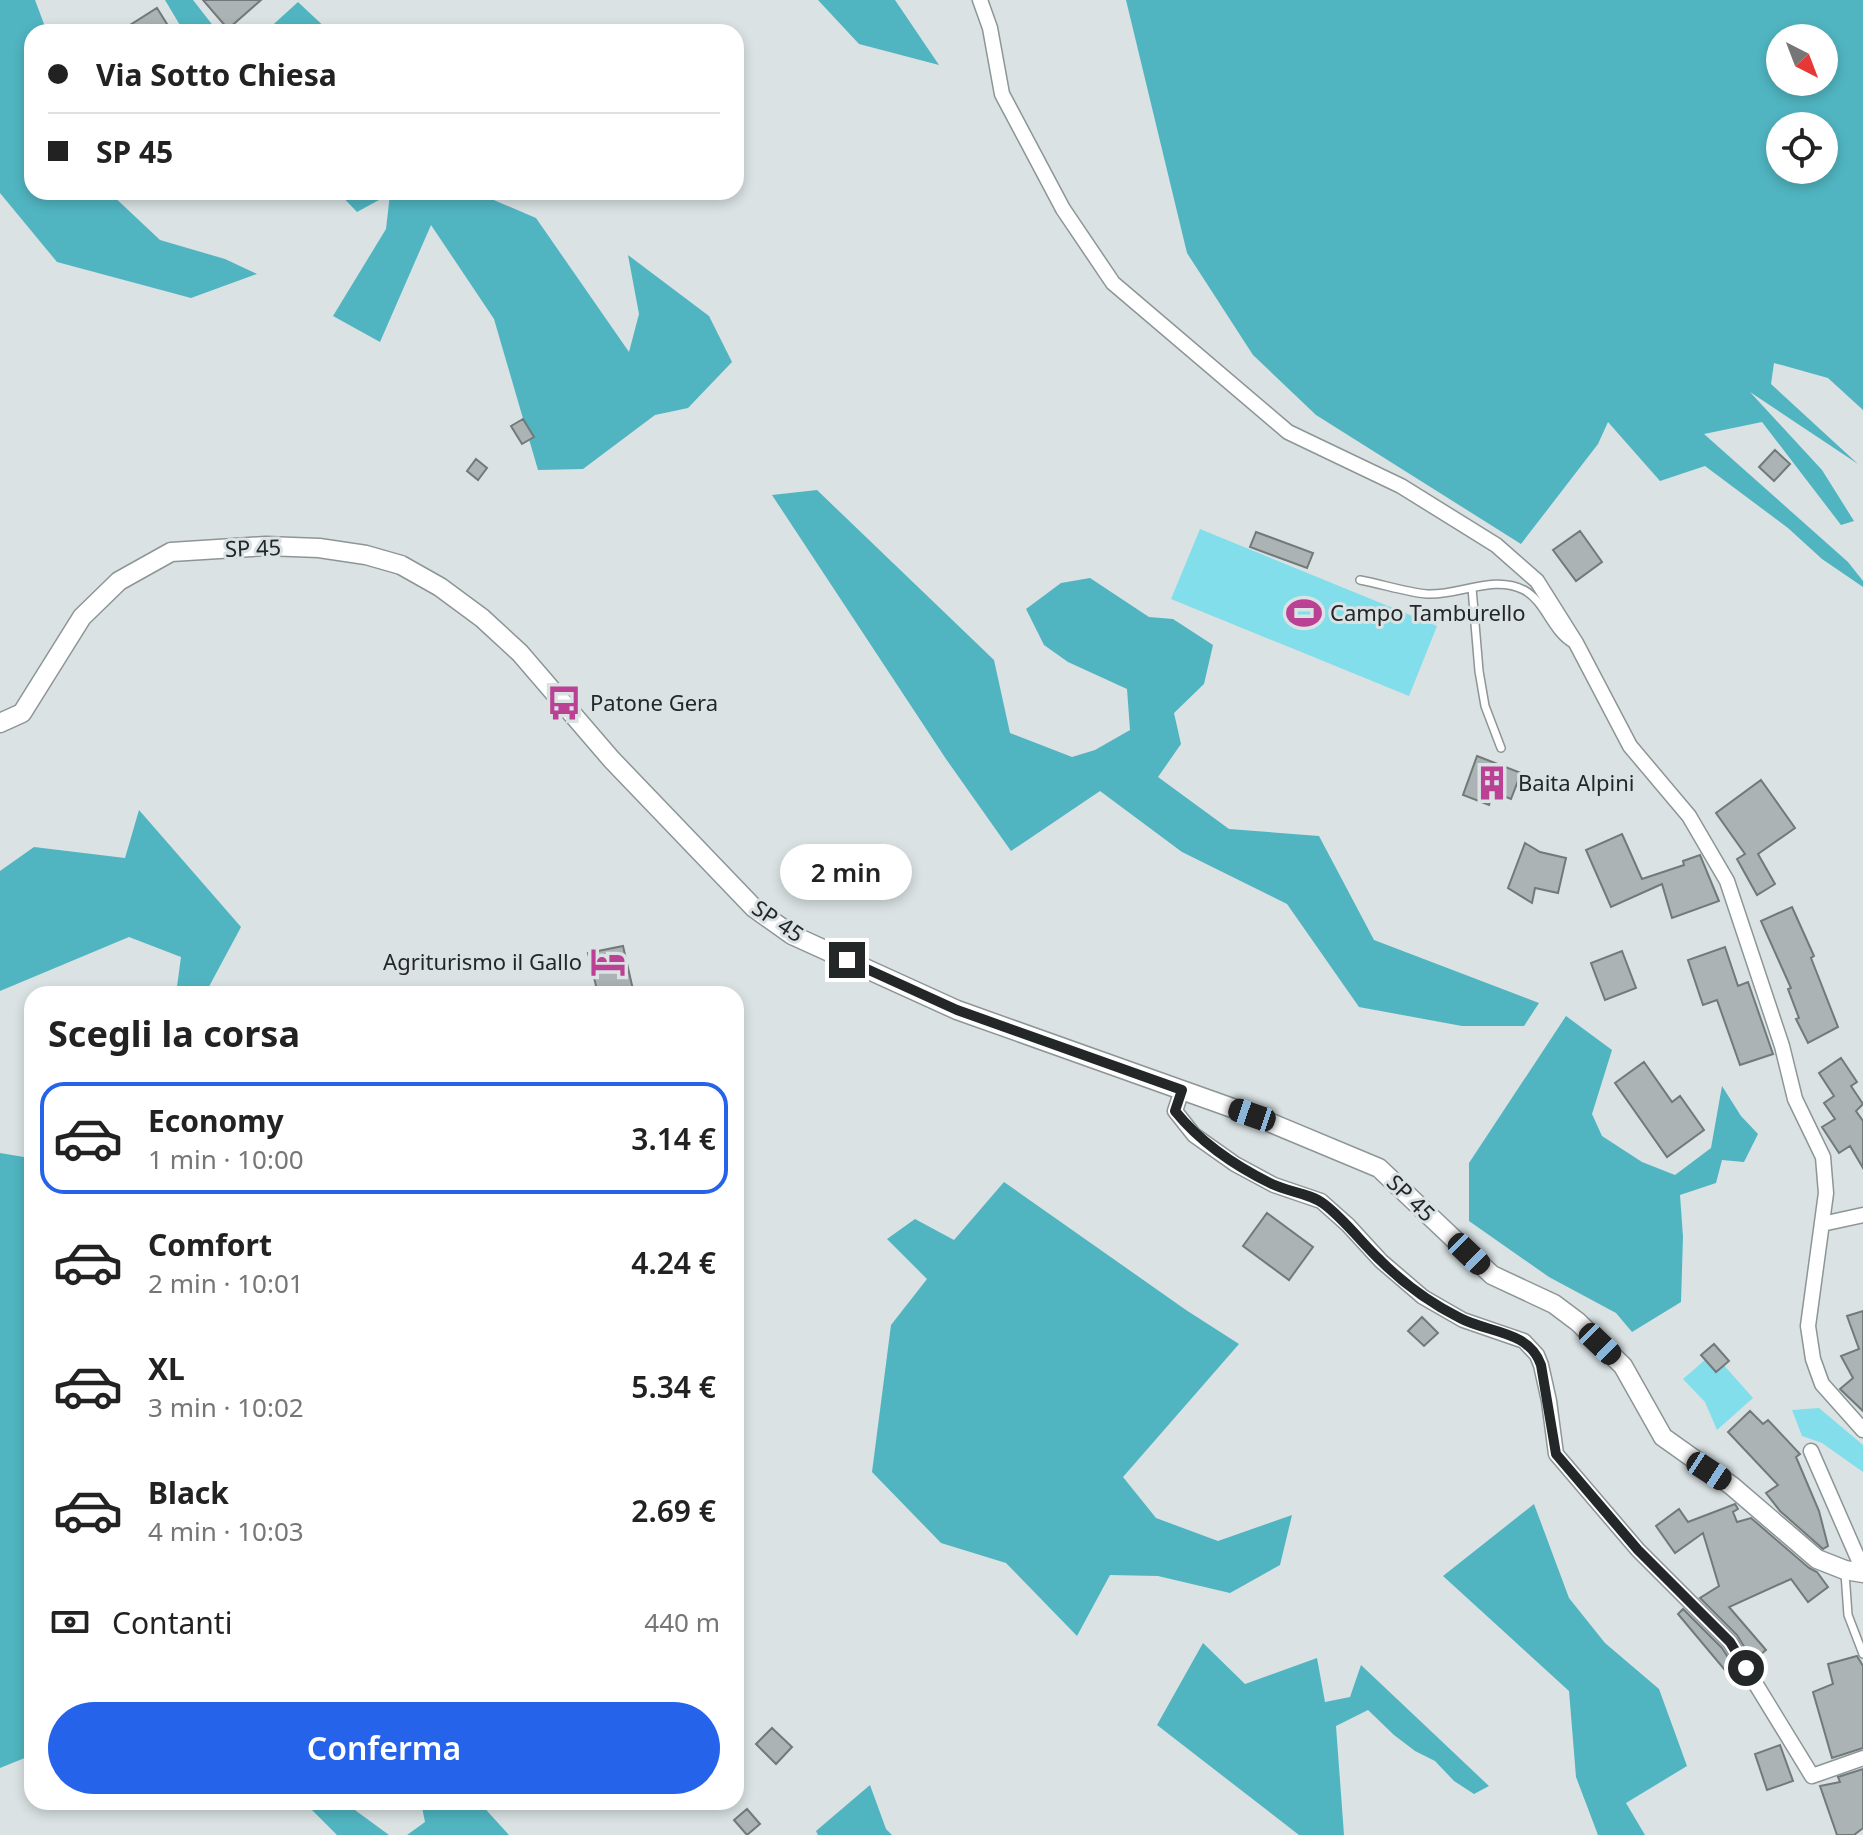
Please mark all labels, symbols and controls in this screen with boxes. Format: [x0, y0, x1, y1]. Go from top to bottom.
north arrow [1766, 24, 1838, 96]
map controls [1766, 24, 1838, 184]
text: Via Sotto Chiesa [96, 54, 337, 95]
button: locate [1766, 112, 1838, 184]
text: SP 45 [96, 131, 173, 172]
street label: SP 45 [224, 531, 282, 563]
sports icon: Campo Tamburello [1285, 594, 1323, 632]
place label: Campo Tamburello [1330, 597, 1526, 627]
bus stop icon: Patone Gera [545, 684, 583, 722]
place label: Patone Gera [590, 687, 718, 717]
building icon: Baita Alpini [1473, 764, 1511, 802]
place label: Baita Alpini [1518, 767, 1635, 797]
callout: 2 min [781, 844, 913, 900]
text: 2 min [811, 854, 881, 890]
street label: SP 45 [747, 892, 810, 948]
route end [829, 942, 865, 978]
hotel icon: Agriturismo il Gallo [589, 943, 627, 981]
place label: Agriturismo il Gallo [383, 946, 582, 976]
text: Scegli la corsa [48, 1009, 300, 1058]
car [1225, 1096, 1279, 1134]
text: Economy [148, 1100, 284, 1141]
icon: car [52, 1102, 124, 1174]
text: 3.14 € [631, 1118, 716, 1159]
text: 1 min · 10:00 [148, 1141, 304, 1177]
street label: SP 45 [1381, 1167, 1442, 1228]
text: Comfort [148, 1224, 272, 1265]
icon: car [52, 1226, 124, 1298]
car [1443, 1229, 1495, 1279]
text: 4.24 € [631, 1242, 716, 1283]
text: 2 min · 10:01 [148, 1265, 304, 1301]
car [1574, 1319, 1626, 1369]
text: XL [148, 1348, 185, 1389]
icon: car [52, 1350, 124, 1422]
text: 5.34 € [631, 1366, 716, 1407]
text: 3 min · 10:02 [148, 1389, 304, 1425]
car [1682, 1448, 1736, 1494]
text: Black [148, 1472, 229, 1513]
icon: car [52, 1474, 124, 1546]
text: 2.69 € [631, 1490, 716, 1531]
text: 4 min · 10:03 [148, 1513, 304, 1549]
icon: cash [48, 1600, 92, 1644]
text: Contanti [112, 1602, 232, 1643]
text: 440 m [644, 1604, 720, 1640]
route start [1728, 1650, 1764, 1686]
button: Conferma [48, 1702, 720, 1794]

